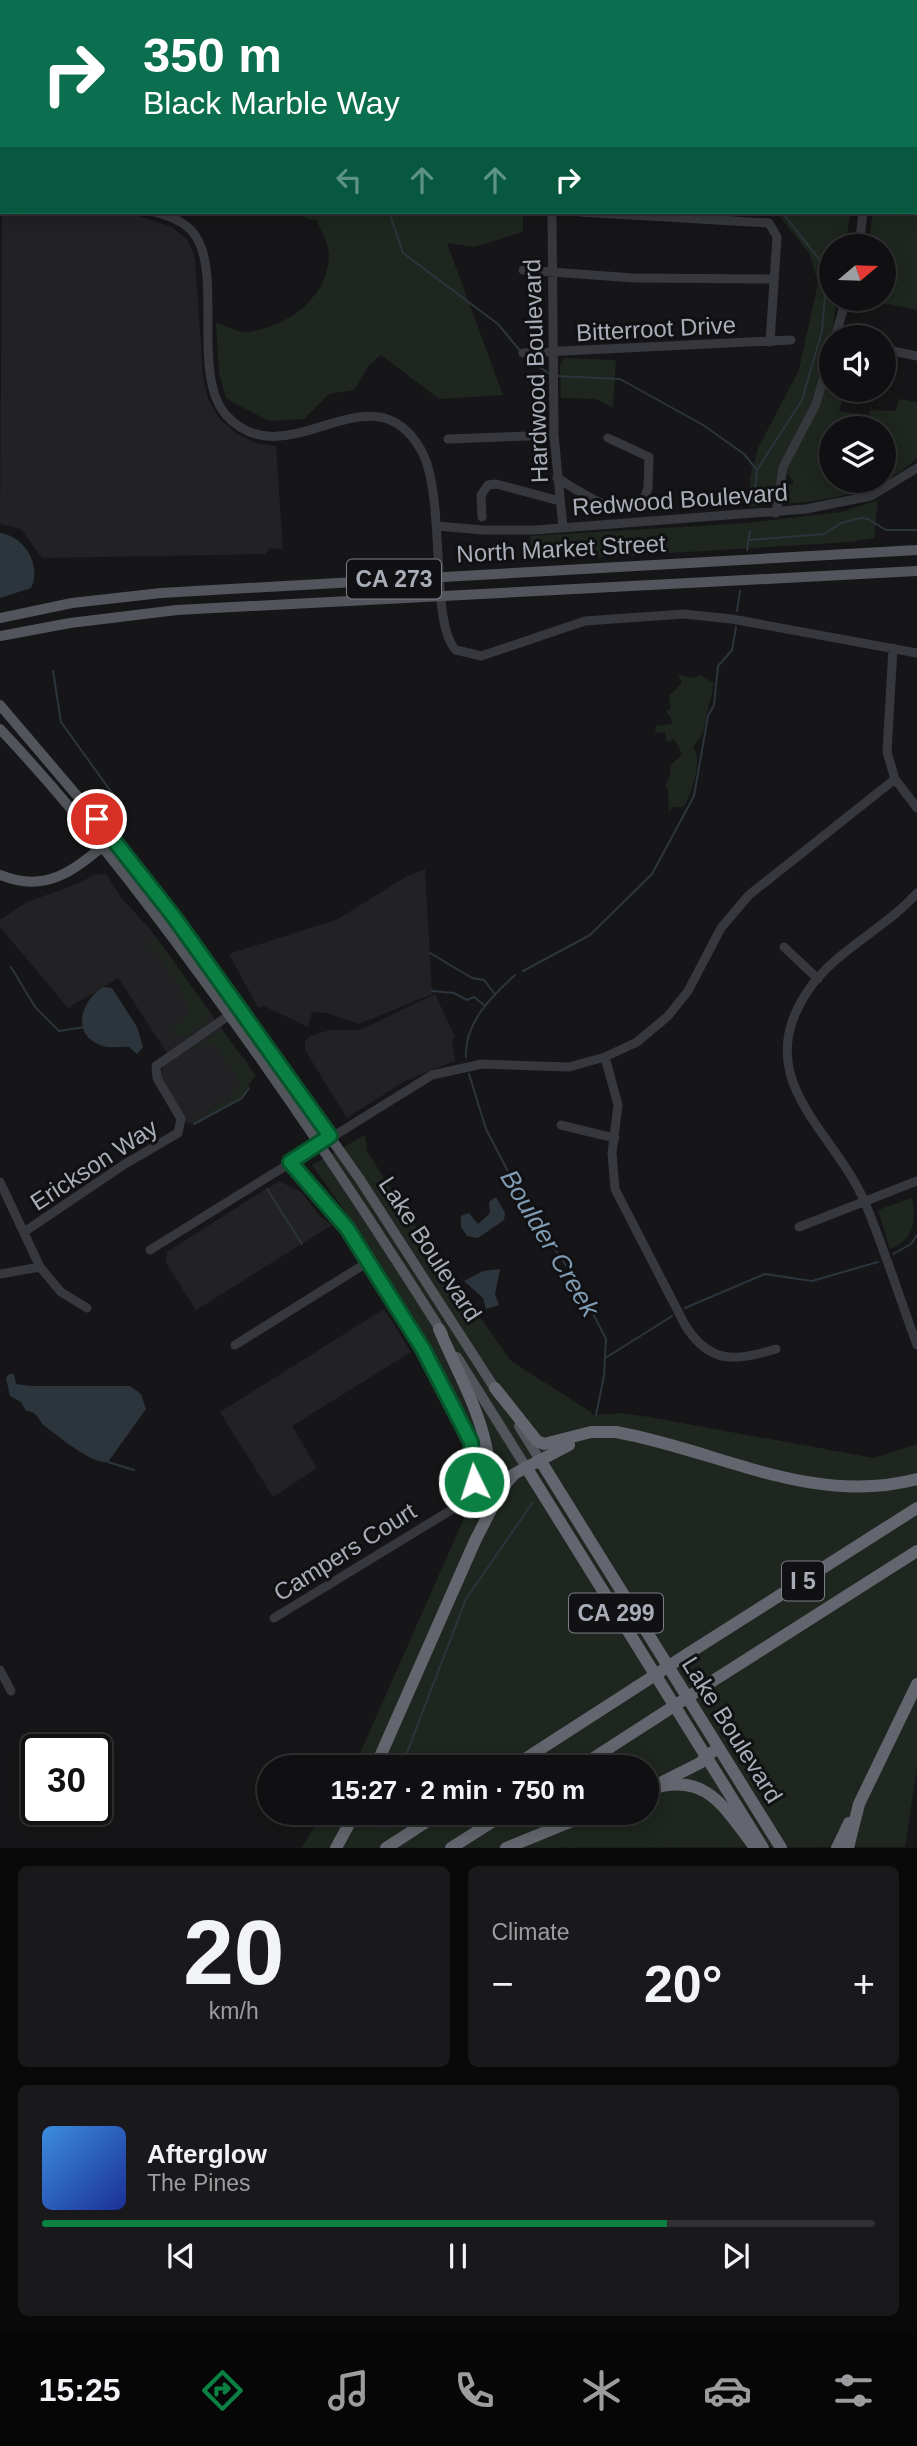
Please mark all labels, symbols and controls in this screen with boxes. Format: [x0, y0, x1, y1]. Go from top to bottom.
icon: right [28, 28, 119, 119]
text: 350 m [143, 28, 282, 82]
text: Black Marble Way [143, 85, 400, 121]
icon: left [330, 161, 368, 199]
icon: ahead [403, 161, 441, 199]
icon: ahead [476, 161, 514, 199]
icon: right [549, 161, 587, 199]
north arrow [819, 234, 896, 312]
map controls [819, 234, 896, 493]
street label: Hardwood Boulevard [518, 259, 553, 483]
street label: Bitterroot Drive [575, 311, 737, 346]
button: sound [819, 325, 896, 402]
button: layers [819, 416, 896, 493]
street label: Redwood Boulevard [571, 478, 789, 521]
street label: North Market Street [456, 530, 667, 567]
road number: CA 273 [347, 559, 441, 598]
pin [67, 789, 127, 849]
icon: arrive [78, 800, 116, 838]
street label: Erickson Way [25, 1114, 162, 1216]
water label: Boulder Creek [494, 1164, 607, 1324]
street label: Lake Boulevard [374, 1171, 487, 1326]
position arrow [437, 1445, 511, 1519]
street label: Campers Court [269, 1497, 421, 1606]
road number: I 5 [782, 1562, 824, 1600]
road number: CA 299 [569, 1594, 663, 1632]
street label: Lake Boulevard [677, 1652, 788, 1808]
speed limit sign: 30 [21, 1734, 112, 1825]
text: 15:27 · 2 min · 750 m [331, 1775, 585, 1805]
text: 20 [183, 1902, 284, 2003]
text: Climate [492, 1919, 569, 1945]
text: 20° [644, 1955, 723, 2013]
text: − [492, 1963, 514, 2005]
text: + [853, 1963, 875, 2005]
text: km/h [209, 1998, 259, 2024]
text: Afterglow [147, 2139, 267, 2169]
text: The Pines [147, 2170, 251, 2196]
icon: previous [162, 2237, 200, 2275]
icon: pause [439, 2237, 477, 2275]
icon: next [717, 2237, 755, 2275]
icon: directions [198, 2366, 247, 2415]
icon: music [324, 2366, 373, 2415]
icon: phone [450, 2366, 499, 2415]
icon: climate [577, 2366, 626, 2415]
icon: car [703, 2366, 752, 2415]
icon: filters [829, 2366, 878, 2415]
text: 15:25 [39, 2372, 120, 2408]

